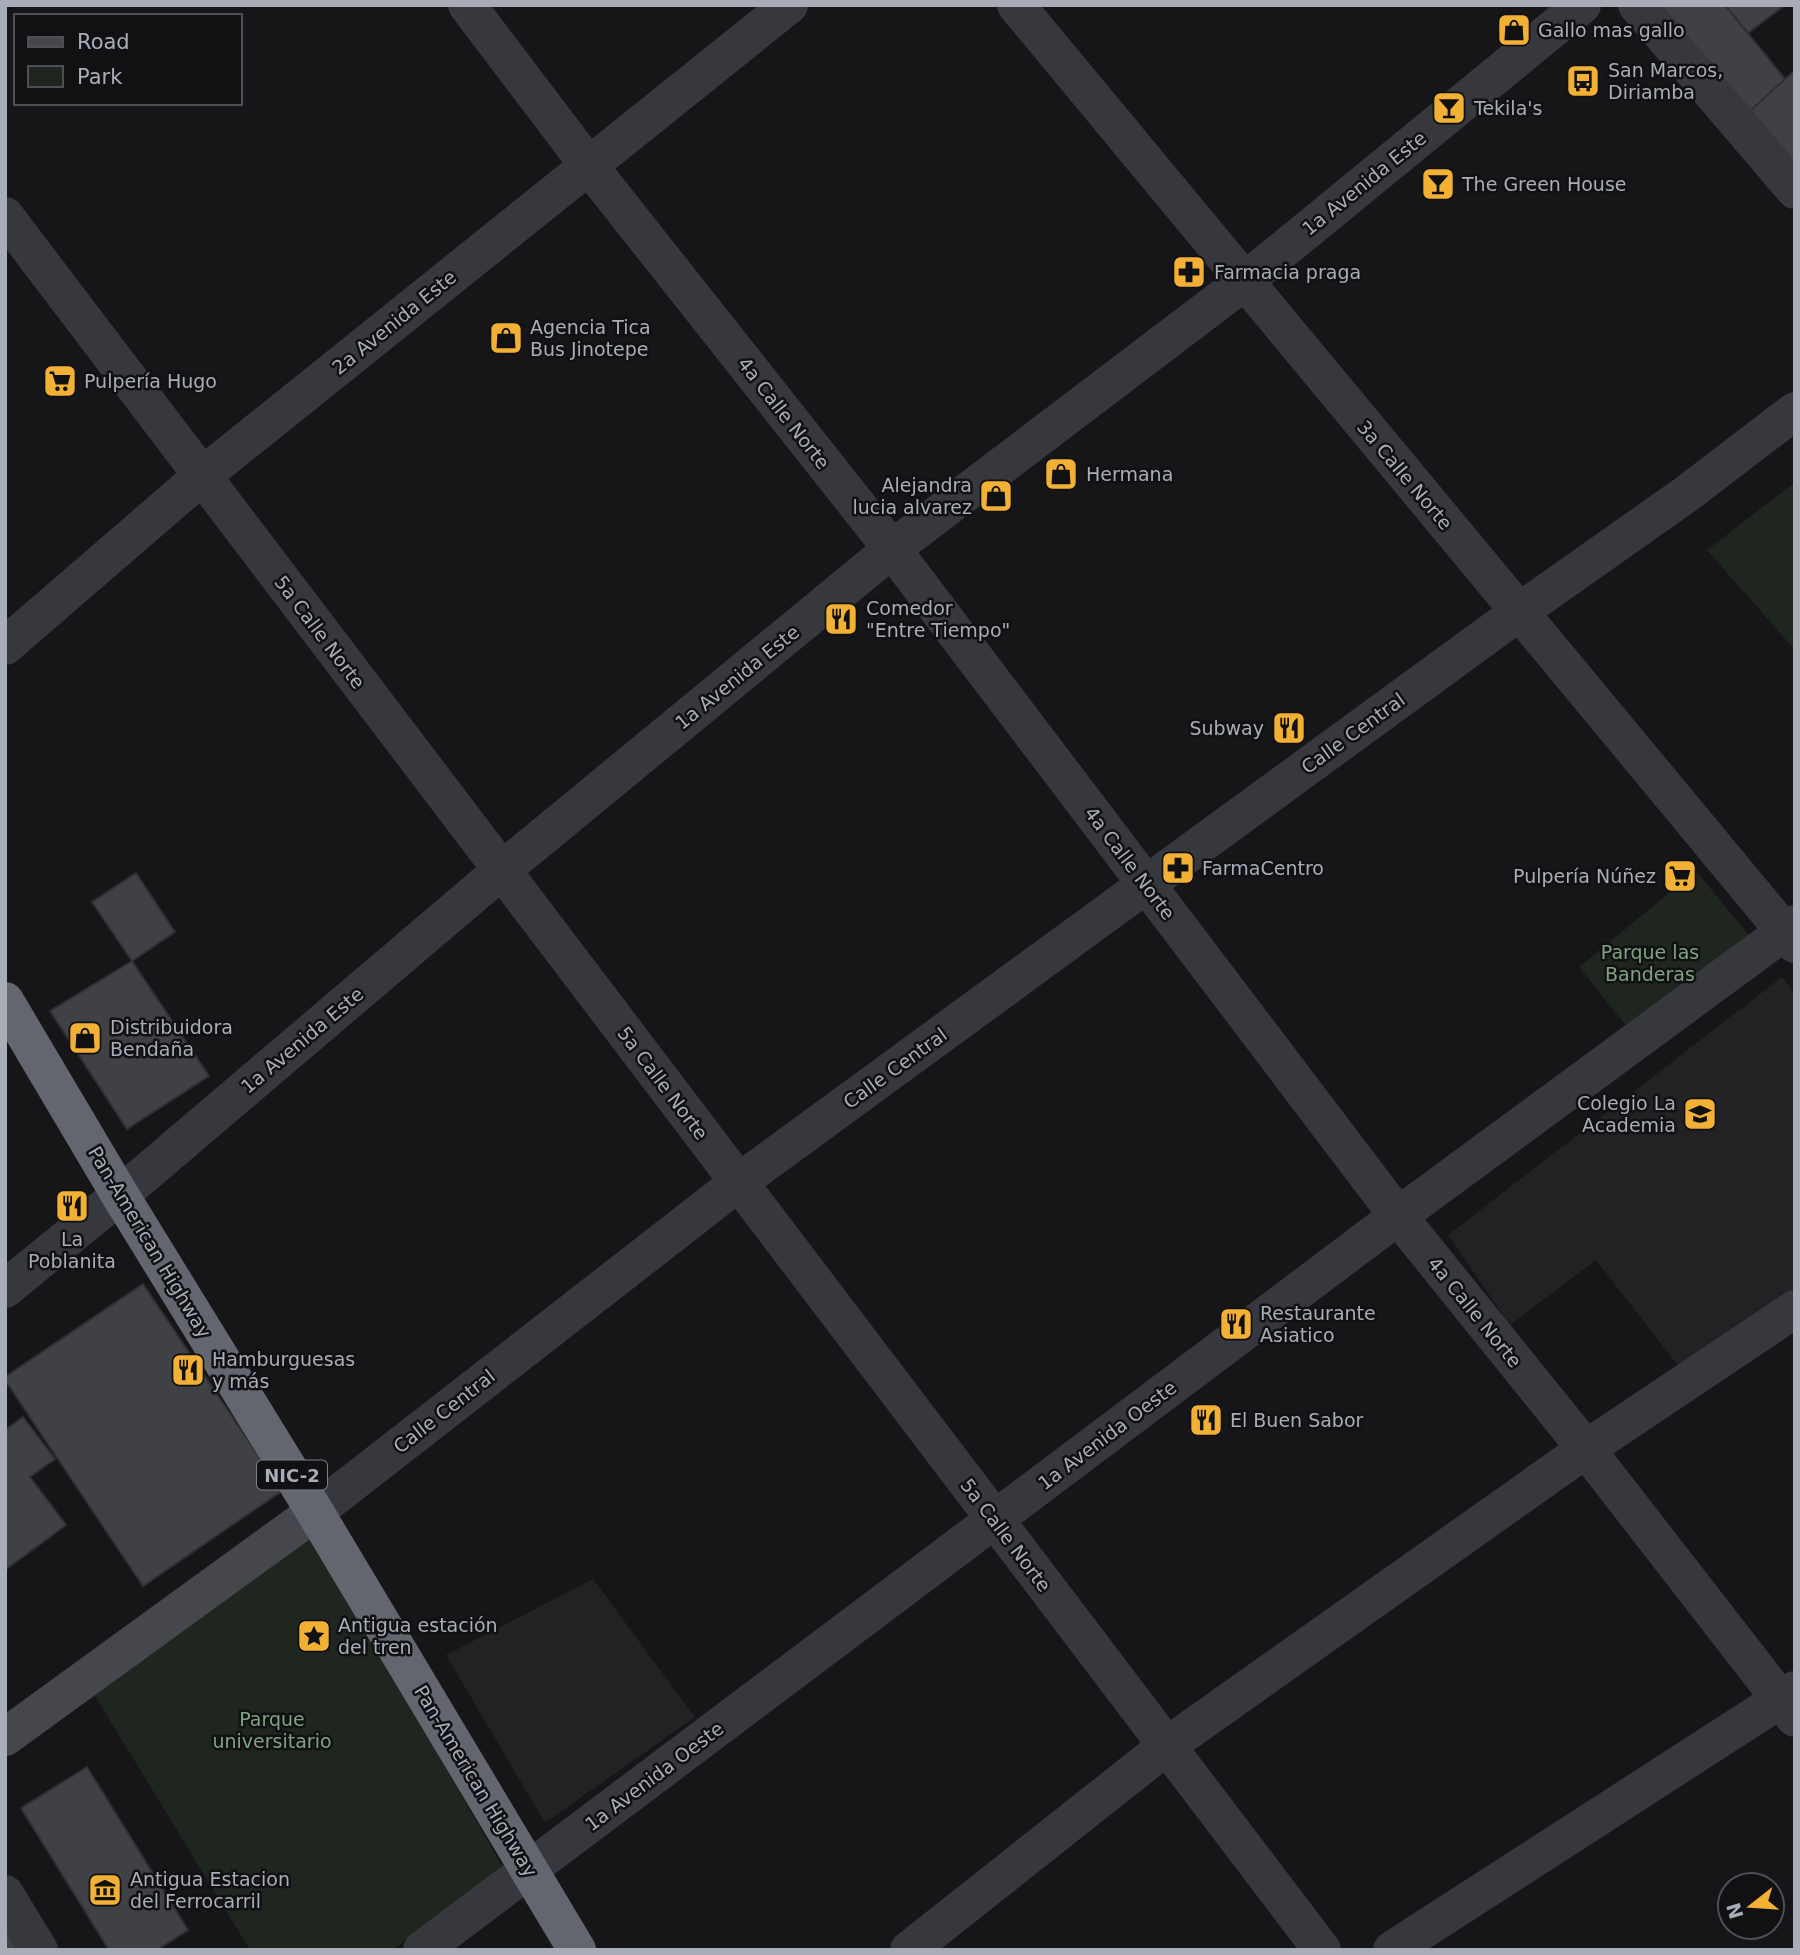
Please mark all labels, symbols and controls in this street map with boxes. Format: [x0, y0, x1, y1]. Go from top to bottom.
shop icon: Gallo mas gallo [1495, 11, 1533, 49]
legend [14, 14, 242, 105]
place label: Gallo mas gallo [1538, 19, 1685, 41]
text: Road [77, 30, 130, 54]
place label: San Marcos, Diriamba [1608, 59, 1723, 103]
bus stop icon: San Marcos, Diriamba [1564, 62, 1602, 100]
text: Park [77, 65, 123, 89]
bar icon: Tekila's [1430, 89, 1468, 127]
place label: Tekila's [1473, 97, 1542, 119]
street label: 1a Avenida Este [1298, 126, 1430, 240]
bar icon: The Green House [1419, 165, 1457, 203]
place label: The Green House [1461, 173, 1627, 195]
pharmacy icon: Farmacia praga [1170, 253, 1208, 291]
place label: Farmacia praga [1214, 261, 1361, 283]
street label: 2a Avenida Este [328, 265, 460, 379]
place label: Agencia Tica Bus Jinotepe [530, 316, 651, 360]
shop icon: Agencia Tica Bus Jinotepe [487, 319, 525, 357]
street label: 4a Calle Norte [734, 353, 834, 473]
supermarket icon: Pulpería Hugo [41, 362, 79, 400]
place label: Pulpería Hugo [84, 370, 217, 392]
street label: 3a Calle Norte [1353, 416, 1457, 534]
shop icon: Hermana [1042, 455, 1080, 493]
place label: Hermana [1086, 463, 1173, 485]
place label: Alejandra lucia alvarez [852, 474, 972, 518]
shop icon: Alejandra lucia alvarez [977, 477, 1015, 515]
street label: 5a Calle Norte [270, 571, 370, 693]
place label: Comedor "Entre Tiempo" [866, 597, 1010, 641]
restaurant icon: Comedor "Entre Tiempo" [822, 600, 860, 638]
street label: 1a Avenida Este [671, 620, 803, 734]
street label: Calle Central [1297, 688, 1409, 778]
restaurant icon: Subway [1270, 709, 1308, 747]
place label: Subway [1189, 717, 1264, 739]
street label: 4a Calle Norte [1080, 802, 1180, 924]
pharmacy icon: FarmaCentro [1159, 849, 1197, 887]
place label: FarmaCentro [1202, 857, 1324, 879]
supermarket icon: Pulpería Núñez [1661, 857, 1699, 895]
place label: Pulpería Núñez [1513, 865, 1656, 887]
park label: Parque las Banderas [1601, 941, 1699, 985]
street label: 1a Avenida Este [236, 982, 368, 1098]
place label: Distribuidora Bendaña [110, 1016, 233, 1060]
shop icon: Distribuidora Bendaña [66, 1019, 104, 1057]
street label: 5a Calle Norte [613, 1022, 713, 1144]
street label: Calle Central [839, 1023, 951, 1113]
place label: Colegio La Academia [1577, 1092, 1676, 1136]
school or university icon: Colegio La Academia [1681, 1095, 1719, 1133]
street label: Pan-American Highway [84, 1142, 216, 1342]
restaurant icon: La Poblanita [53, 1187, 91, 1225]
place label: La Poblanita [28, 1228, 116, 1272]
street label: 4a Calle Norte [1424, 1252, 1526, 1372]
place label: Restaurante Asiatico [1260, 1302, 1376, 1346]
restaurant icon: Restaurante Asiatico [1217, 1305, 1255, 1343]
place label: Hamburguesas y más [212, 1348, 355, 1392]
restaurant icon: Hamburguesas y más [169, 1351, 207, 1389]
street label: Calle Central [389, 1365, 499, 1457]
street label: 1a Avenida Oeste [1034, 1376, 1180, 1494]
restaurant icon: El Buen Sabor [1187, 1401, 1225, 1439]
place label: El Buen Sabor [1230, 1409, 1364, 1431]
road number: NIC-2 [257, 1460, 327, 1490]
street label: 5a Calle Norte [956, 1474, 1056, 1596]
place label: Antigua estación del tren [338, 1614, 498, 1658]
place icon: Antigua estación del tren [295, 1617, 333, 1655]
street label: Pan-American Highway [410, 1681, 542, 1881]
park label: Parque universitario [212, 1708, 332, 1752]
street label: 1a Avenida Oeste [581, 1717, 727, 1835]
place label: Antigua Estacion del Ferrocarril [130, 1868, 290, 1912]
museum icon: Antigua Estacion del Ferrocarril [86, 1871, 124, 1909]
north arrow [1716, 1871, 1786, 1941]
text: N [1722, 1900, 1748, 1922]

